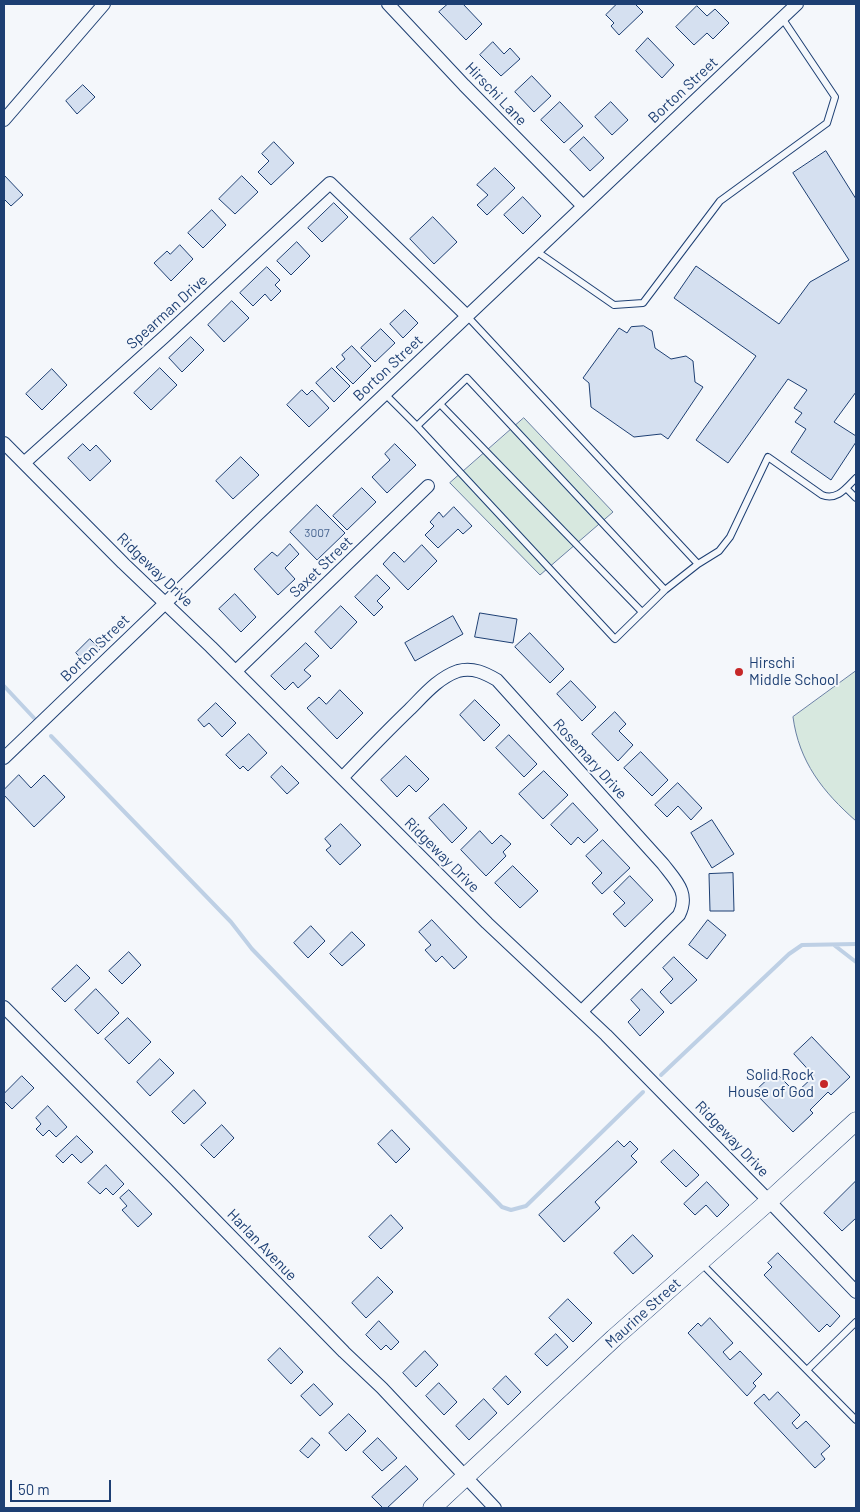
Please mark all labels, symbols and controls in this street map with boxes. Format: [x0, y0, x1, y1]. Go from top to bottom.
street label: Borton Street [644, 53, 722, 127]
street label: Hirschi Lane [461, 59, 531, 129]
street label: Spearman Drive [123, 271, 211, 353]
street label: Borton Street [349, 331, 427, 405]
house number: 3007 [304, 526, 330, 540]
street label: Ridgeway Drive [113, 529, 197, 611]
street label: Saxet Street [286, 533, 356, 601]
street label: Borton Street [57, 611, 133, 685]
place label: Hirschi Middle School [749, 654, 839, 689]
marker: Hirschi Middle School [733, 666, 745, 678]
street label: Rosemary Drive [549, 715, 631, 803]
street label: Ridgeway Drive [401, 814, 483, 896]
place label: Solid Rock House of God [728, 1066, 814, 1101]
marker: Solid Rock House of God [818, 1078, 830, 1090]
street label: Ridgeway Drive [691, 1097, 773, 1181]
street label: Harlan Avenue [223, 1205, 301, 1285]
street label: Maurine Street [601, 1274, 685, 1352]
scale bar [12, 1470, 114, 1502]
text: 50 m [18, 1480, 50, 1498]

